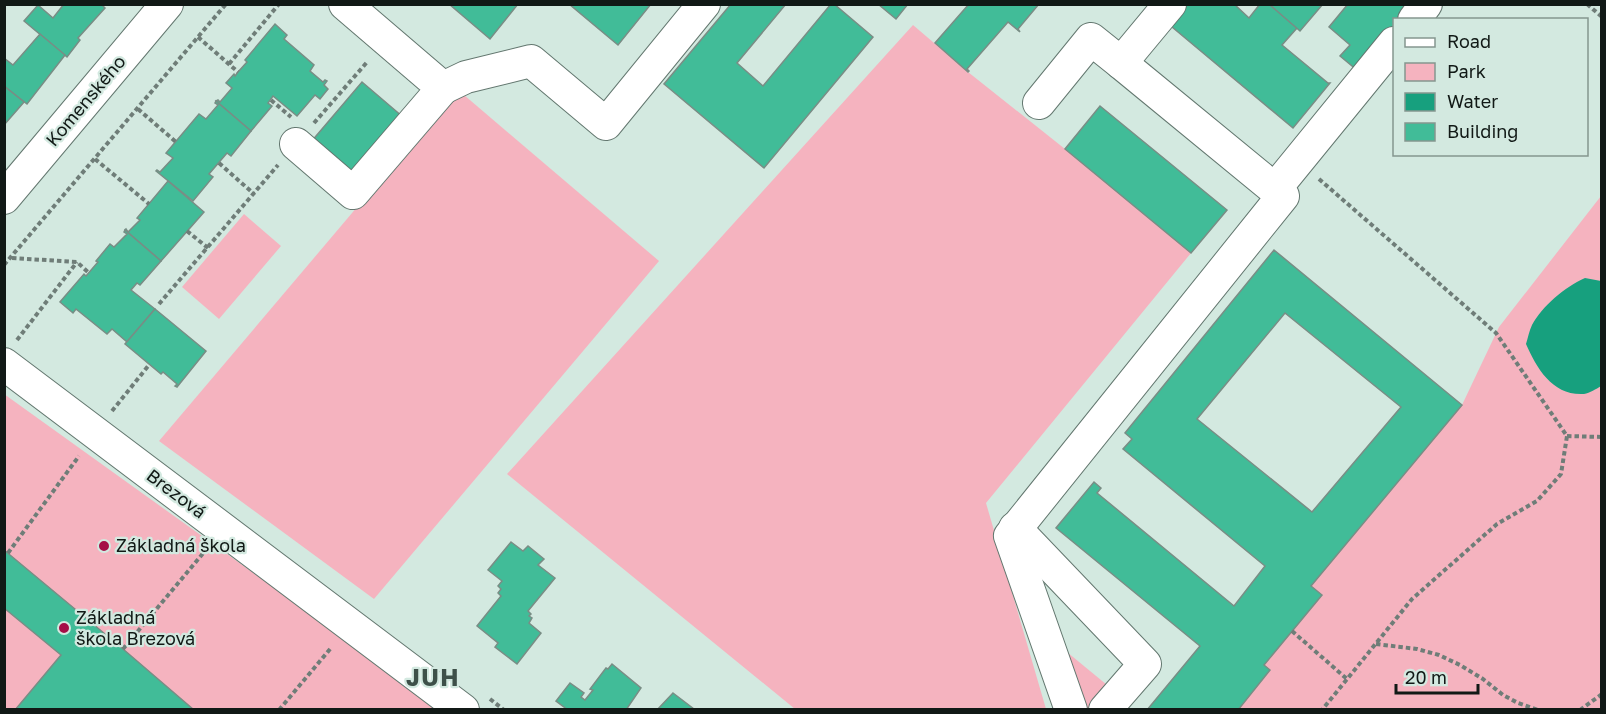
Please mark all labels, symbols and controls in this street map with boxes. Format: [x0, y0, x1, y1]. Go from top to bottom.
legend [1393, 18, 1588, 156]
text: Road [1447, 30, 1491, 52]
street label: Komenského [41, 50, 130, 150]
text: Park [1447, 60, 1486, 82]
text: Water [1447, 90, 1498, 112]
text: Building [1447, 120, 1518, 142]
street label: Brezová [143, 464, 211, 523]
place label: Základná škola [116, 534, 246, 556]
marker: Základná škola [97, 539, 111, 553]
place label: Základná škola Brezová [76, 606, 195, 649]
marker: Základná škola Brezová [57, 621, 71, 635]
scale bar [1396, 657, 1478, 695]
district label: JUH [406, 662, 460, 691]
text: 20 m [1405, 666, 1447, 688]

